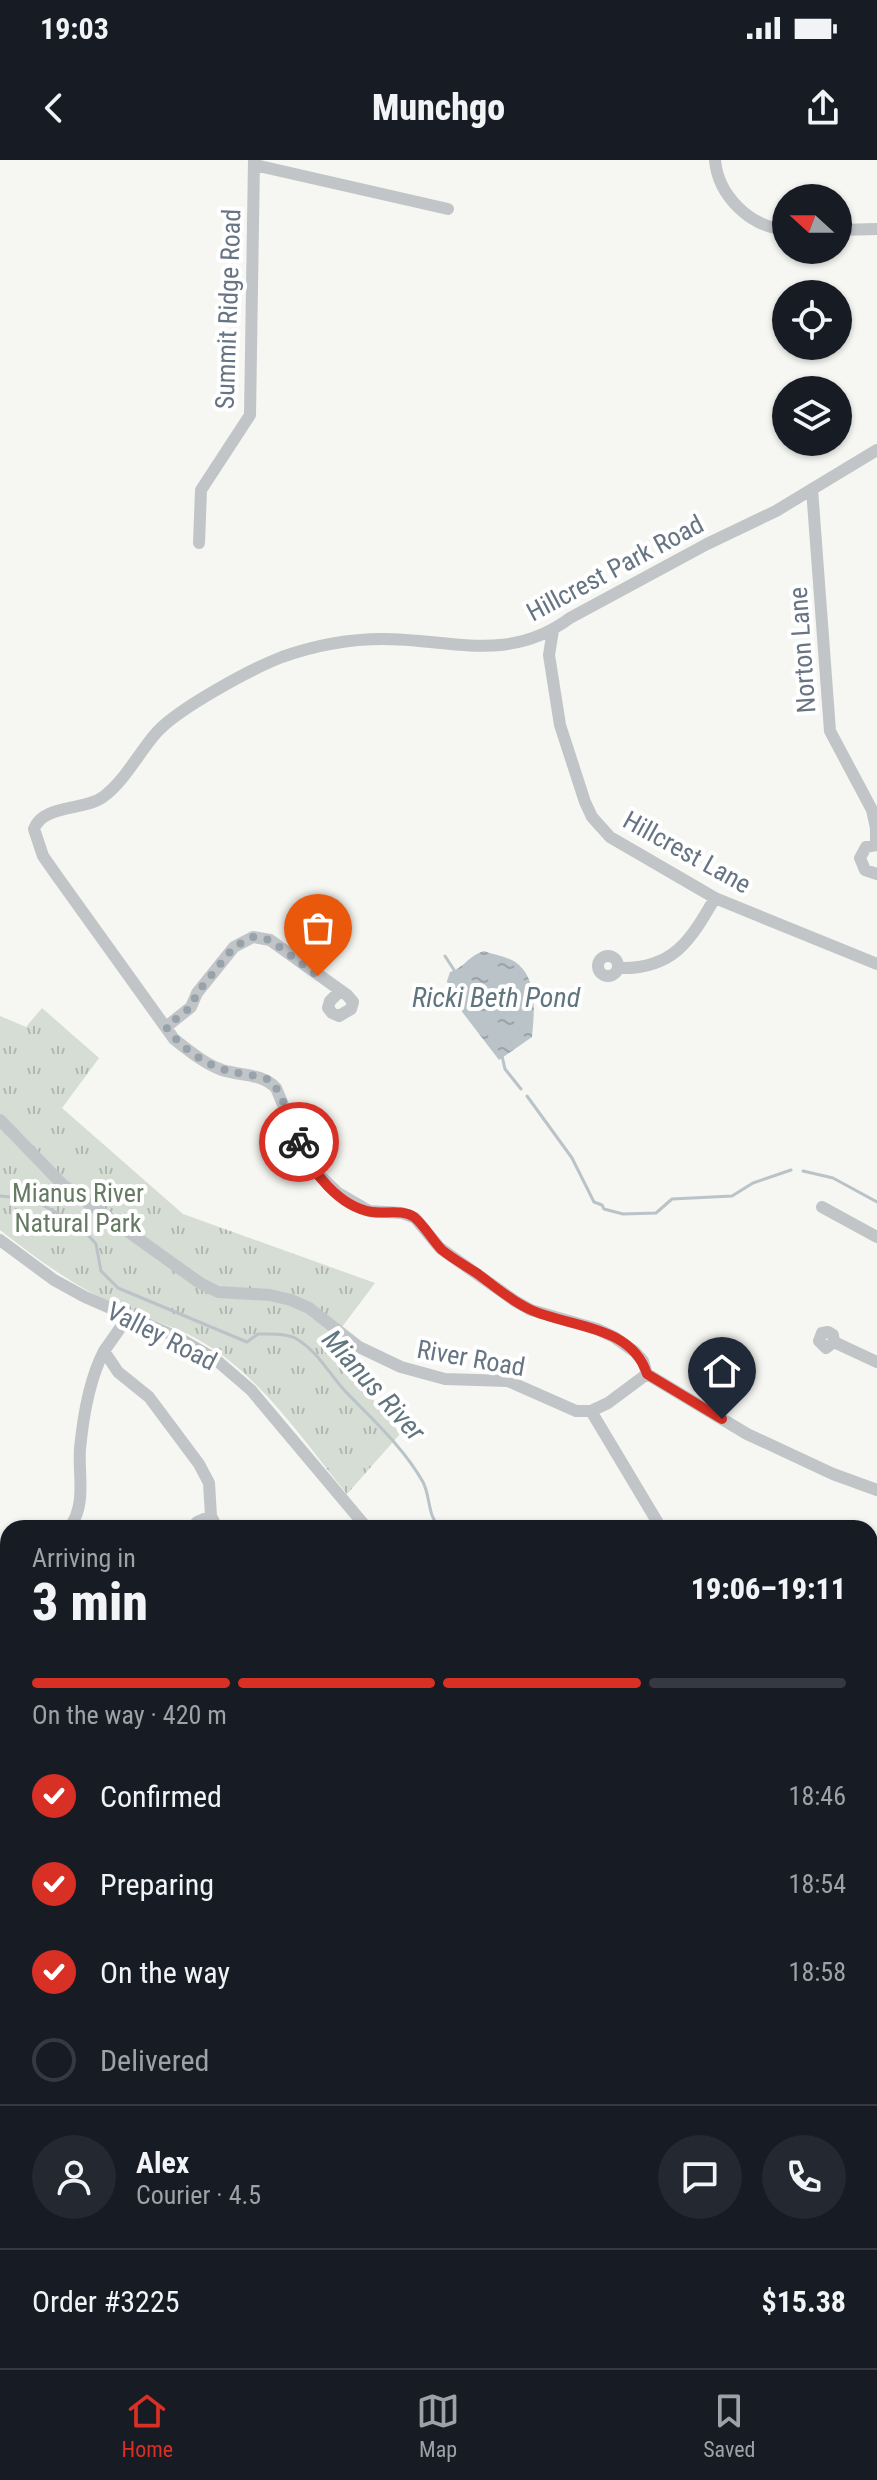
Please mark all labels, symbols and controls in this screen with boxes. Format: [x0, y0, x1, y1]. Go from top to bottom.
text: 19:03 [40, 11, 109, 46]
icon: back [32, 86, 76, 130]
icon: share [801, 86, 845, 130]
text: Munchgo [372, 87, 505, 129]
north arrow [772, 184, 852, 264]
map controls [772, 184, 852, 456]
street label: Summit Ridge Road [210, 208, 246, 410]
button: locate [772, 280, 852, 360]
button: layers [772, 376, 852, 456]
street label: Hillcrest Park Road [521, 509, 709, 627]
street label: Norton Lane [783, 586, 821, 714]
street label: Hillcrest Lane [618, 805, 756, 899]
pin [284, 894, 352, 976]
icon: bag [296, 906, 340, 950]
water label: Ricki Beth Pond [412, 981, 581, 1014]
courier [259, 1102, 339, 1182]
icon: bike [277, 1120, 321, 1164]
park label: Mianus River Natural Park [12, 1178, 144, 1238]
street label: Valley Road [102, 1296, 222, 1376]
water label: Mianus River [315, 1323, 433, 1448]
street label: River Road [415, 1334, 527, 1382]
pin [688, 1337, 756, 1419]
icon: home [700, 1349, 744, 1393]
text: Arriving in [32, 1543, 136, 1573]
text: 19:06–19:11 [691, 1571, 846, 1606]
text: 3 min [32, 1572, 148, 1633]
text: On the way · 420 m [32, 1700, 227, 1730]
icon: check [32, 1774, 76, 1818]
text: Confirmed [100, 1779, 222, 1814]
text: 18:46 [789, 1781, 846, 1811]
icon: check [32, 1862, 76, 1906]
text: Preparing [100, 1867, 214, 1902]
text: 18:54 [789, 1869, 846, 1899]
icon: check [32, 1950, 76, 1994]
text: On the way [100, 1955, 230, 1990]
text: 18:58 [789, 1957, 846, 1987]
text: Delivered [100, 2043, 209, 2078]
button: person [32, 2135, 116, 2219]
button: chat [658, 2135, 742, 2219]
button: phone [762, 2135, 846, 2219]
text: Alex [136, 2145, 189, 2180]
text: Courier · 4.5 [136, 2180, 261, 2210]
text: Order #3225 [32, 2284, 180, 2319]
text: $15.38 [761, 2284, 846, 2319]
tab: Home [122, 2389, 173, 2462]
tab: Map [416, 2389, 460, 2462]
tab: Saved [703, 2389, 755, 2462]

